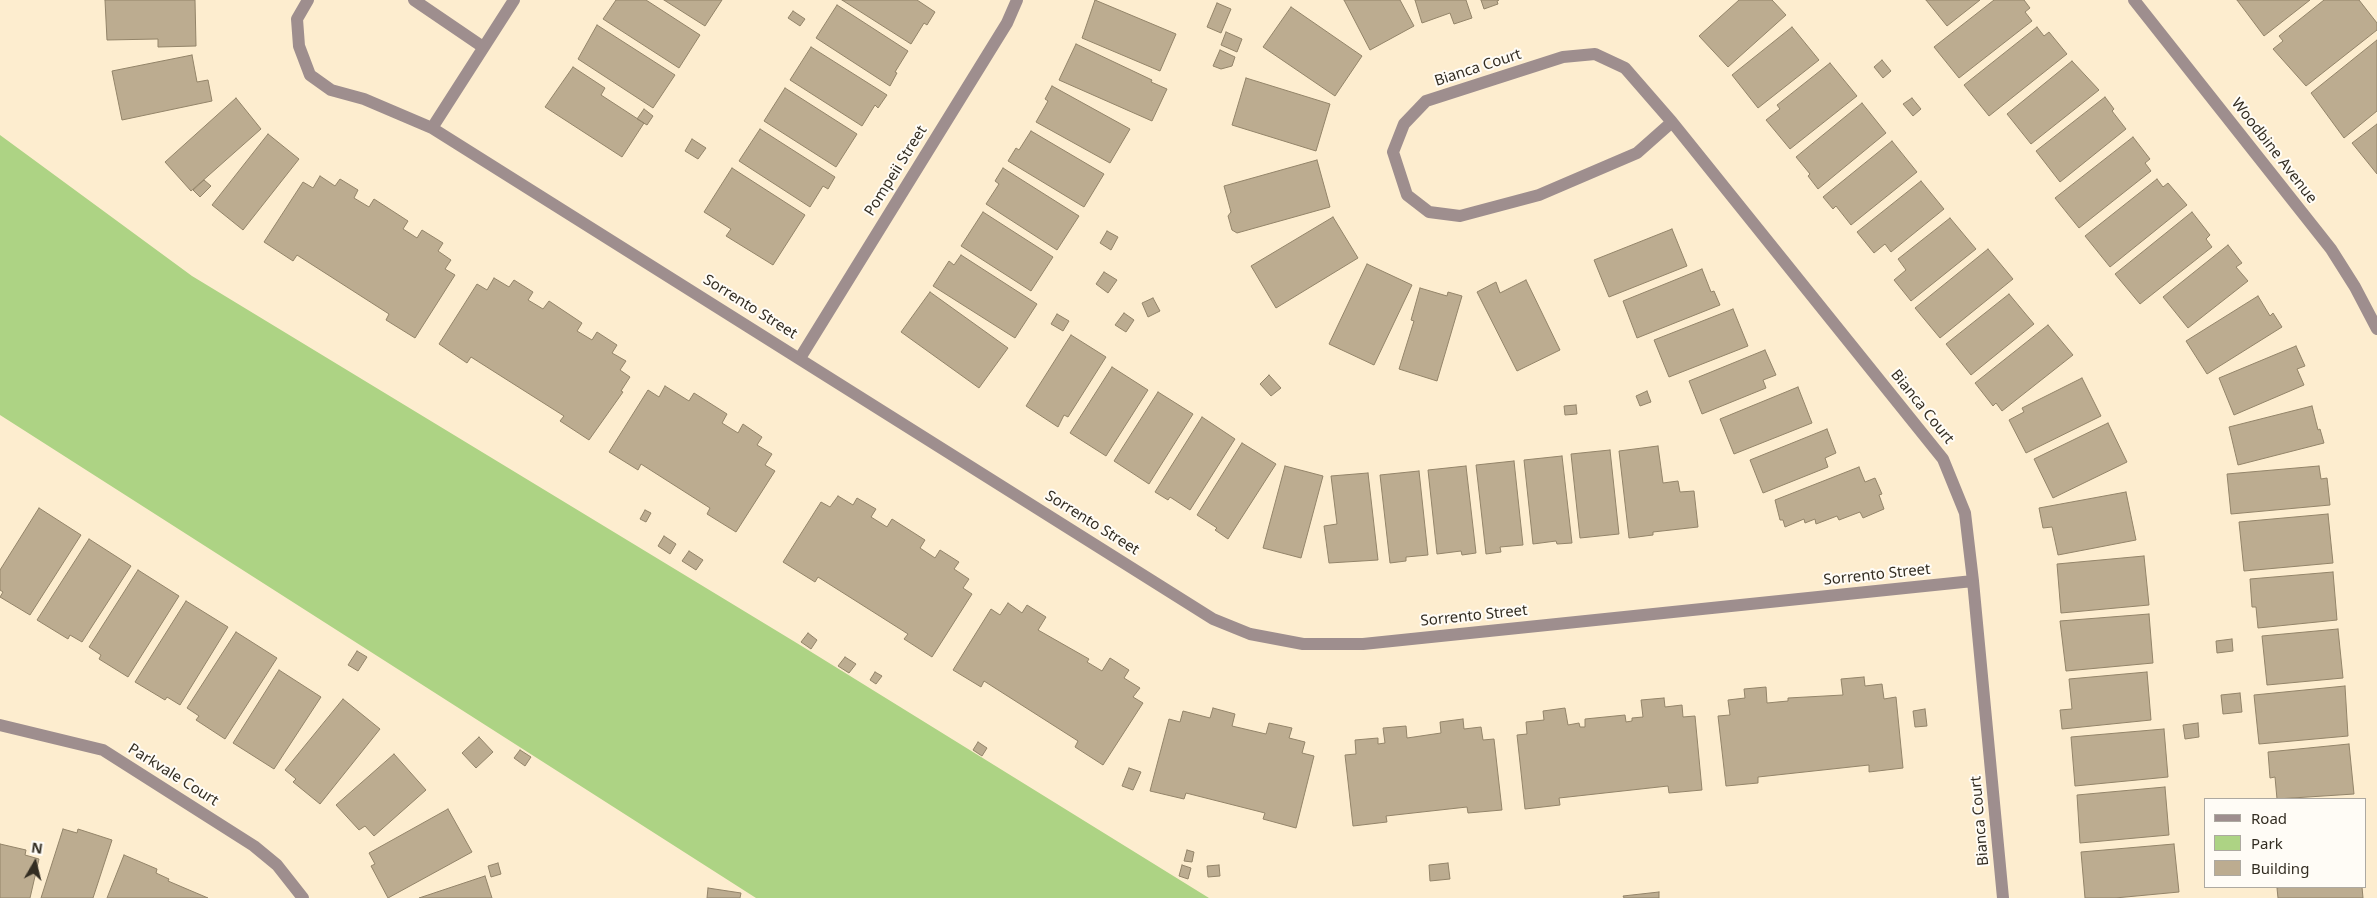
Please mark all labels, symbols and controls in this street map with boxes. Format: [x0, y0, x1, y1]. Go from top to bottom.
street label: Bianca Court [1432, 45, 1524, 91]
street label: Woodbine Avenue [2227, 95, 2321, 207]
street label: Pompeii Street [861, 122, 931, 220]
street label: Sorrento Street [700, 271, 800, 343]
street label: Bianca Court [1887, 366, 1957, 448]
street label: Sorrento Street [1042, 487, 1142, 559]
street label: Sorrento Street [1823, 560, 1931, 590]
street label: Sorrento Street [1420, 601, 1528, 631]
street label: Parkvale Court [124, 740, 222, 810]
street label: Bianca Court [1967, 775, 1993, 867]
legend [2204, 798, 2367, 888]
text: Road [2251, 808, 2287, 828]
text: Park [2251, 833, 2283, 853]
text: N [30, 837, 44, 858]
north arrow [10, 838, 60, 888]
text: Building [2251, 858, 2309, 878]

